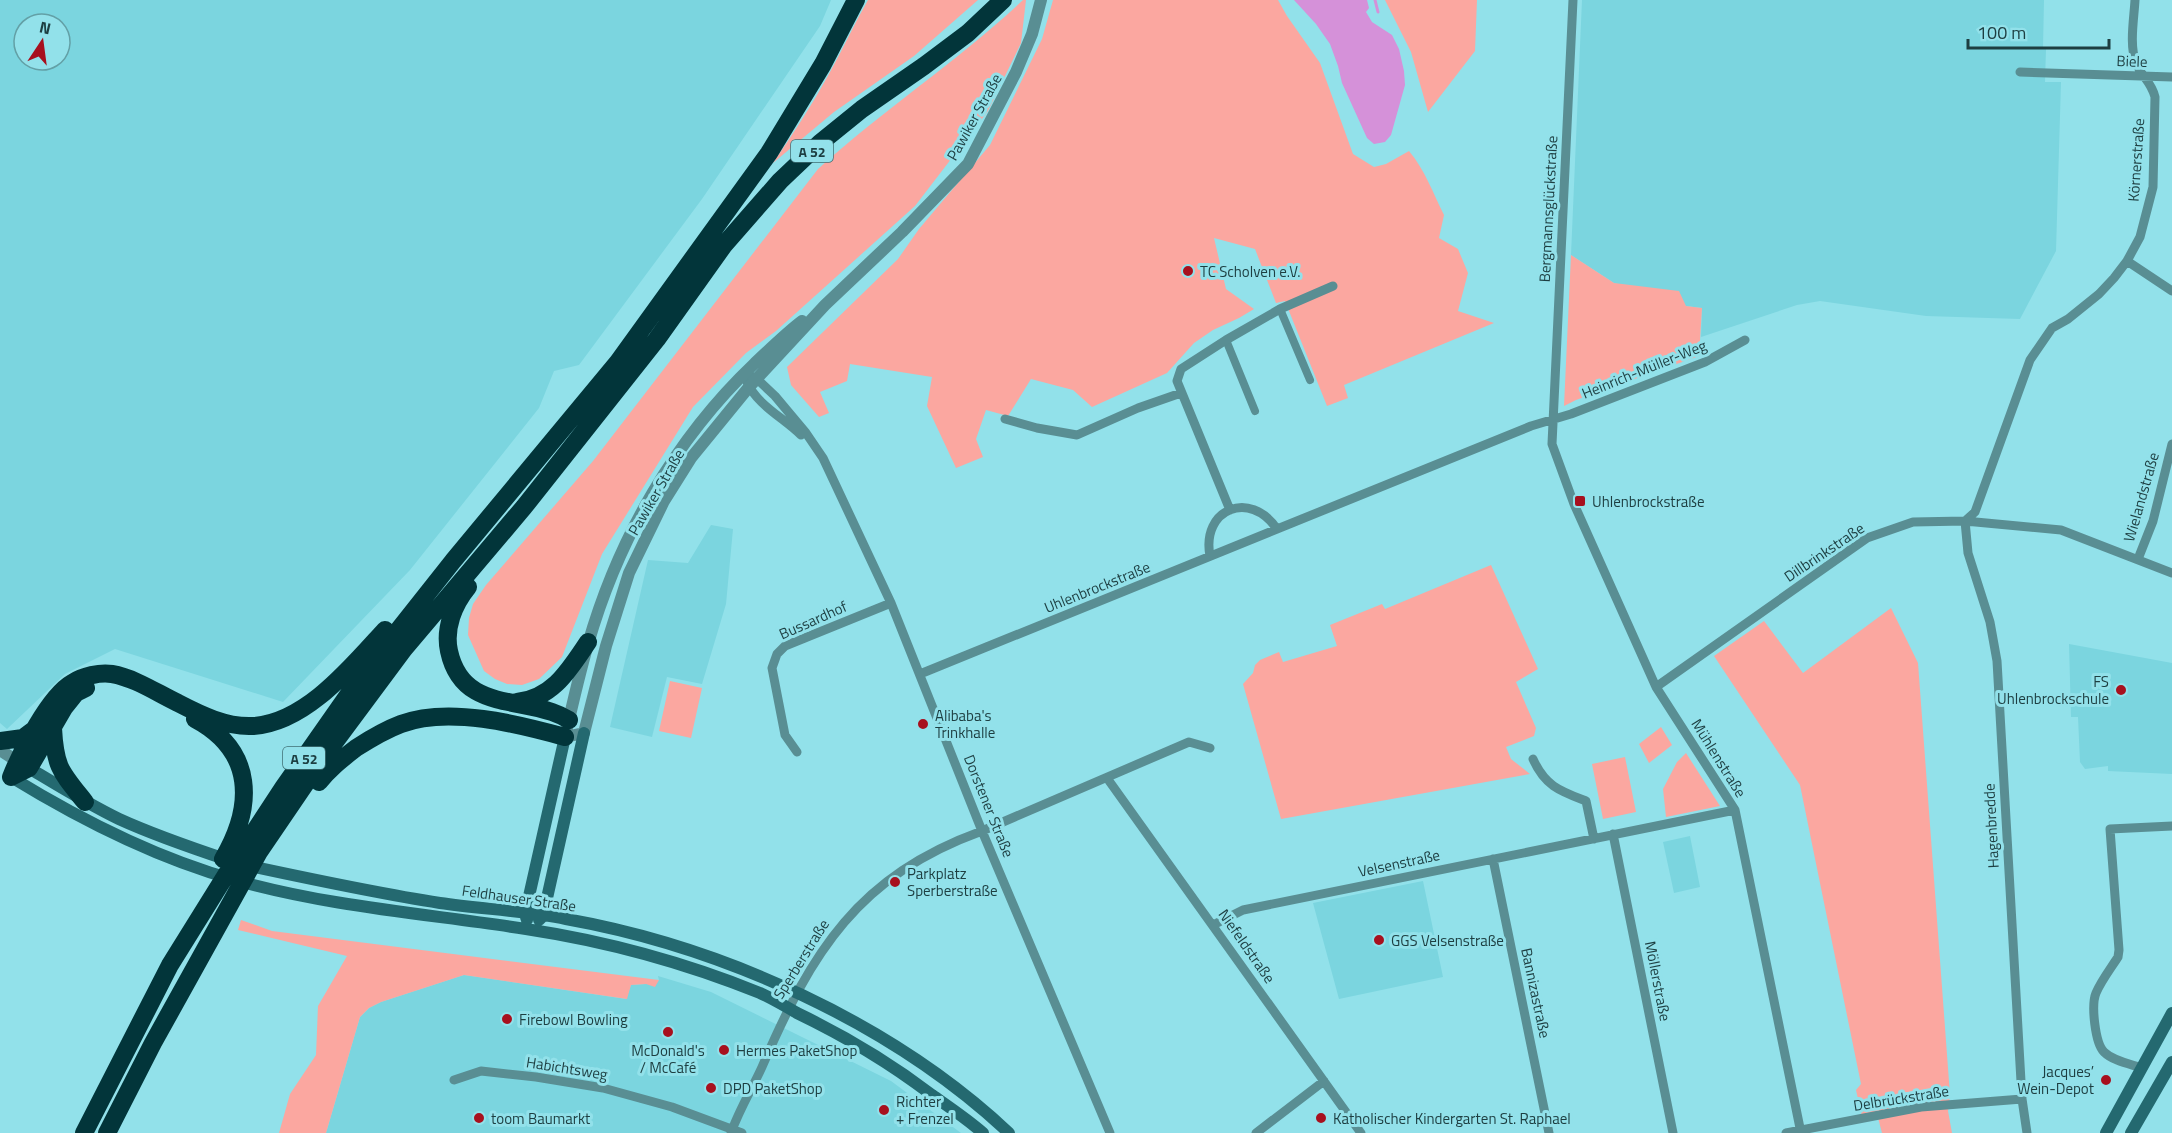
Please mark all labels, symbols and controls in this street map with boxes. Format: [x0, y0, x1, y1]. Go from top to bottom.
north arrow [12, 12, 72, 72]
scale bar [1968, 12, 2109, 50]
text: N [37, 14, 53, 40]
text: 100 m [1977, 19, 2026, 46]
street label: Biele [2116, 49, 2148, 73]
street label: Pawiker Straße [941, 69, 1007, 165]
street label: Körnerstraße [2122, 118, 2150, 202]
street label: Bergmannsglückstraße [1533, 135, 1563, 283]
road number: A 52 [791, 140, 833, 162]
place label: TC Scholven e.V. [1200, 260, 1300, 283]
marker: TC Scholven e.V. [1181, 264, 1195, 278]
street label: Heinrich-Müller-Weg [1578, 333, 1710, 405]
street label: Pawiker Straße [622, 445, 690, 539]
street label: Wielandstraße [2117, 449, 2165, 545]
place label: Uhlenbrockstraße [1592, 490, 1705, 513]
marker: Uhlenbrockstraße [1573, 494, 1587, 508]
street label: Dillbrinkstraße [1779, 517, 1869, 587]
street label: Uhlenbrockstraße [1041, 555, 1153, 619]
street label: Bussardhof [775, 595, 851, 645]
place label: FS Uhlenbrockschule [1997, 670, 2109, 710]
marker: FS Uhlenbrockschule [2114, 683, 2128, 697]
place label: Alibaba's Trinkhalle [935, 704, 995, 744]
street label: Mühlenstraße [1686, 714, 1752, 802]
marker: Alibaba's Trinkhalle [916, 717, 930, 731]
road number: A 52 [283, 747, 325, 769]
street label: Dorstener Straße [958, 751, 1020, 861]
street label: Hagenbredde [1977, 783, 2005, 869]
street label: Velsenstraße [1356, 843, 1442, 883]
place label: Parkplatz Sperberstraße [907, 862, 998, 902]
marker: Parkplatz Sperberstraße [888, 875, 902, 889]
street label: Feldhauser Straße [460, 879, 578, 917]
street label: Niefeldstraße [1213, 904, 1281, 988]
street label: Sperberstraße [767, 914, 835, 1004]
place label: GGS Velsenstraße [1391, 929, 1504, 952]
marker: GGS Velsenstraße [1372, 933, 1386, 947]
street label: Möllerstraße [1639, 939, 1677, 1023]
street label: Bannizastraße [1515, 946, 1557, 1040]
place label: Firebowl Bowling [519, 1008, 628, 1031]
marker: Firebowl Bowling [500, 1012, 514, 1026]
marker: McDonald's / McCafé [661, 1025, 675, 1039]
place label: McDonald's / McCafé [631, 1039, 705, 1079]
place label: Hermes PaketShop [736, 1039, 857, 1062]
marker: Hermes PaketShop [717, 1043, 731, 1057]
street label: Habichtsweg [525, 1050, 610, 1086]
place label: Jacques’ Wein-Depot [2017, 1060, 2095, 1100]
marker: Jacques’ Wein-Depot [2099, 1073, 2113, 1087]
place label: DPD PaketShop [723, 1077, 823, 1100]
street label: Delbrückstraße [1851, 1079, 1951, 1117]
marker: DPD PaketShop [704, 1081, 718, 1095]
place label: Richter + Frenzel [896, 1090, 954, 1130]
marker: Richter + Frenzel [877, 1103, 891, 1117]
place label: toom Baumarkt [491, 1107, 591, 1130]
place label: Katholischer Kindergarten St. Raphael [1333, 1107, 1571, 1130]
marker: toom Baumarkt [472, 1111, 486, 1125]
marker: Katholischer Kindergarten St. Raphael [1314, 1111, 1328, 1125]

